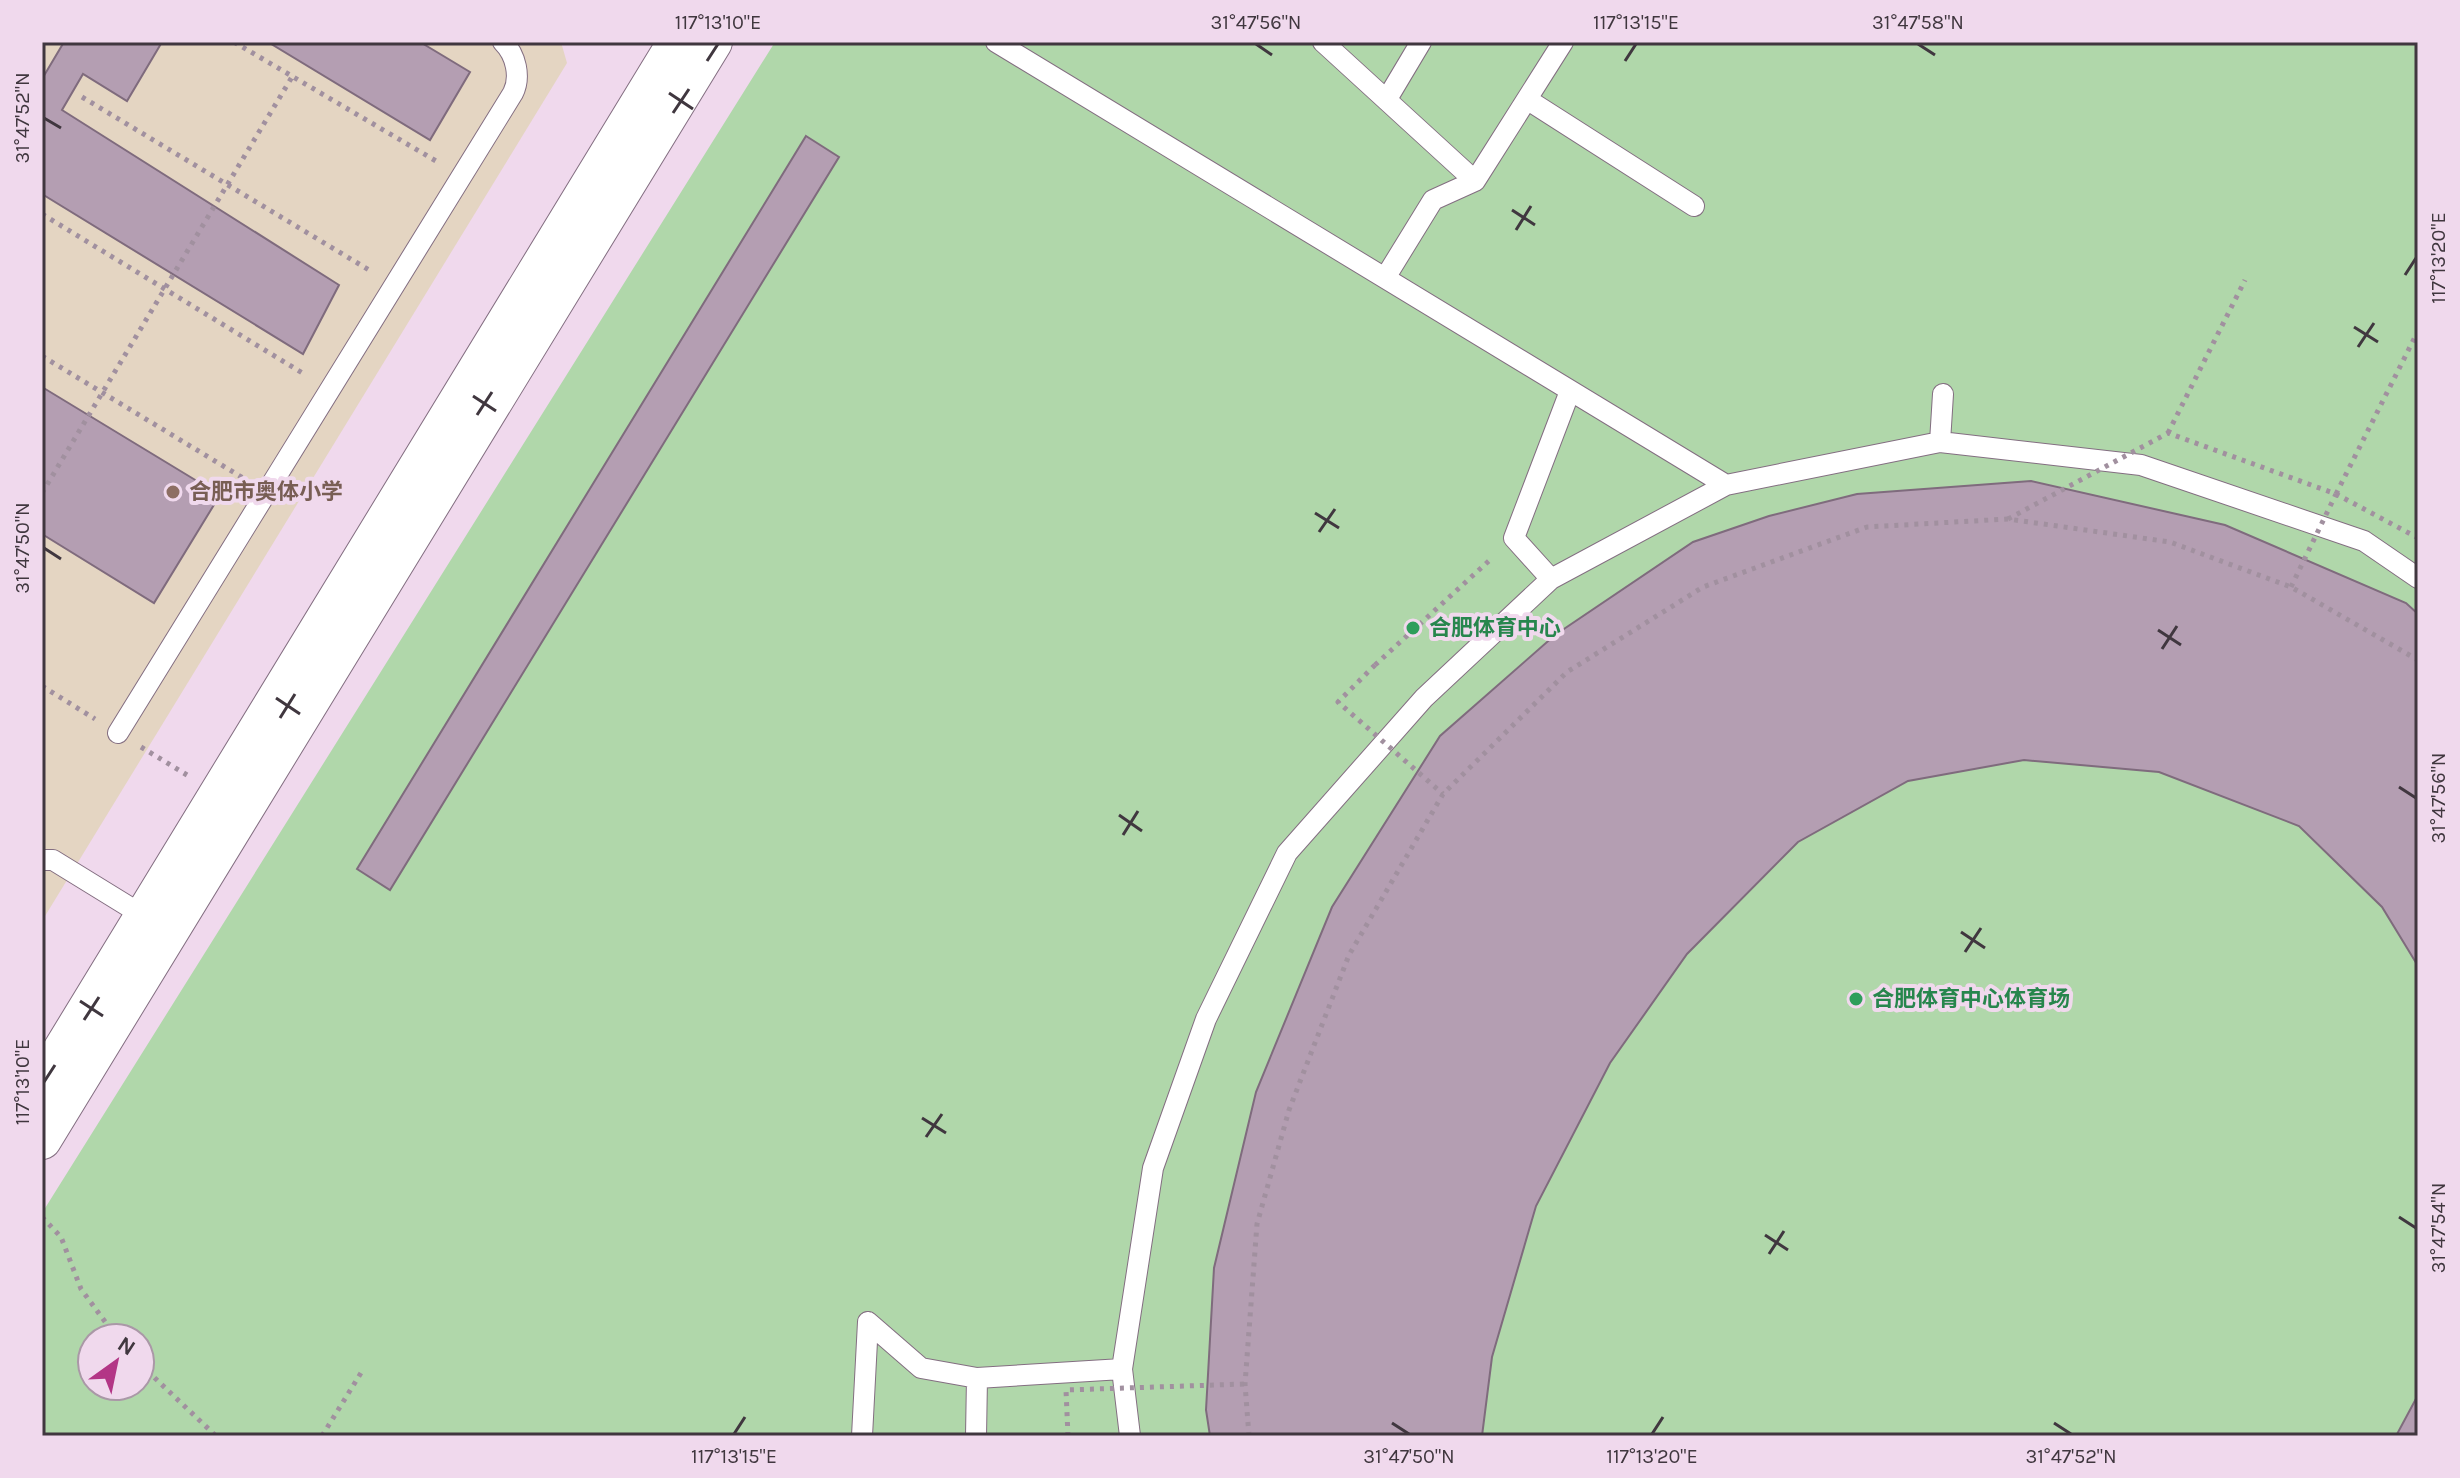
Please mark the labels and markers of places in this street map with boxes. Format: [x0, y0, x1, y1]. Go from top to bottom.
place label: 合肥市奥体小学 [189, 479, 343, 505]
marker: 合肥市奥体小学 [164, 483, 182, 501]
place label: 合肥体育中心 [1429, 615, 1561, 641]
marker: 合肥体育中心 [1404, 619, 1422, 637]
place label: 合肥体育中心体育场 [1872, 986, 2070, 1012]
marker: 合肥体育中心体育场 [1847, 990, 1865, 1008]

